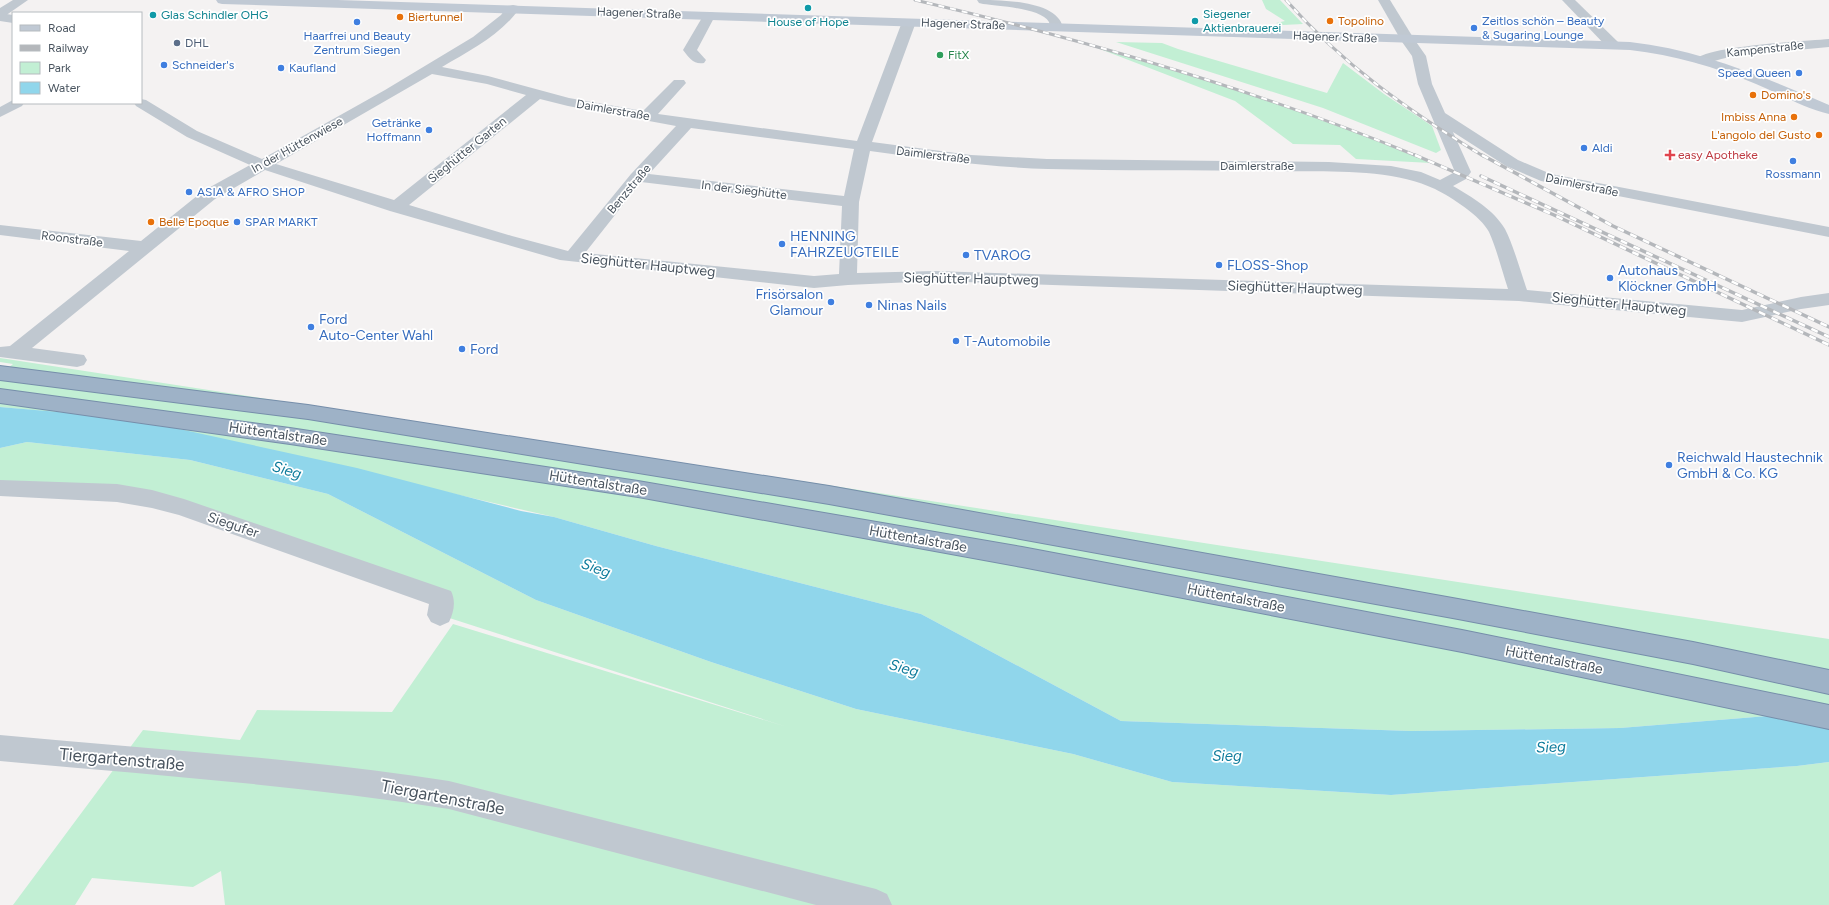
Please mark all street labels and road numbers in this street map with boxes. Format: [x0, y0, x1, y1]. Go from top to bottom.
street label: Hagener Straße [597, 5, 682, 21]
street label: Hagener Straße [921, 16, 1006, 32]
street label: Hagener Straße [1293, 29, 1378, 45]
street label: Kampenstraße [1726, 38, 1805, 60]
street label: Daimlerstraße [575, 97, 651, 123]
street label: In der Hüttenwiese [249, 114, 346, 176]
street label: Sieghütter Garten [425, 114, 509, 186]
street label: Daimlerstraße [895, 144, 971, 167]
street label: Daimlerstraße [1220, 159, 1295, 173]
street label: Benzstraße [604, 161, 654, 217]
street label: Daimlerstraße [1544, 170, 1620, 200]
street label: In der Sieghütte [700, 178, 788, 202]
street label: Roonstraße [40, 228, 104, 250]
street label: Sieghütter Hauptweg [580, 249, 716, 281]
street label: Sieghütter Hauptweg [903, 269, 1039, 289]
street label: Sieghütter Hauptweg [1227, 277, 1363, 299]
street label: Sieghütter Hauptweg [1551, 288, 1687, 320]
street label: Hüttentalstraße [228, 419, 329, 449]
street label: Hüttentalstraße [548, 467, 649, 499]
street label: Siegufer [205, 508, 261, 542]
street label: Hüttentalstraße [868, 522, 969, 556]
street label: Hüttentalstraße [1186, 580, 1287, 616]
street label: Hüttentalstraße [1504, 642, 1605, 678]
street label: Tiergartenstraße [59, 744, 185, 774]
street label: Tiergartenstraße [379, 775, 507, 819]

